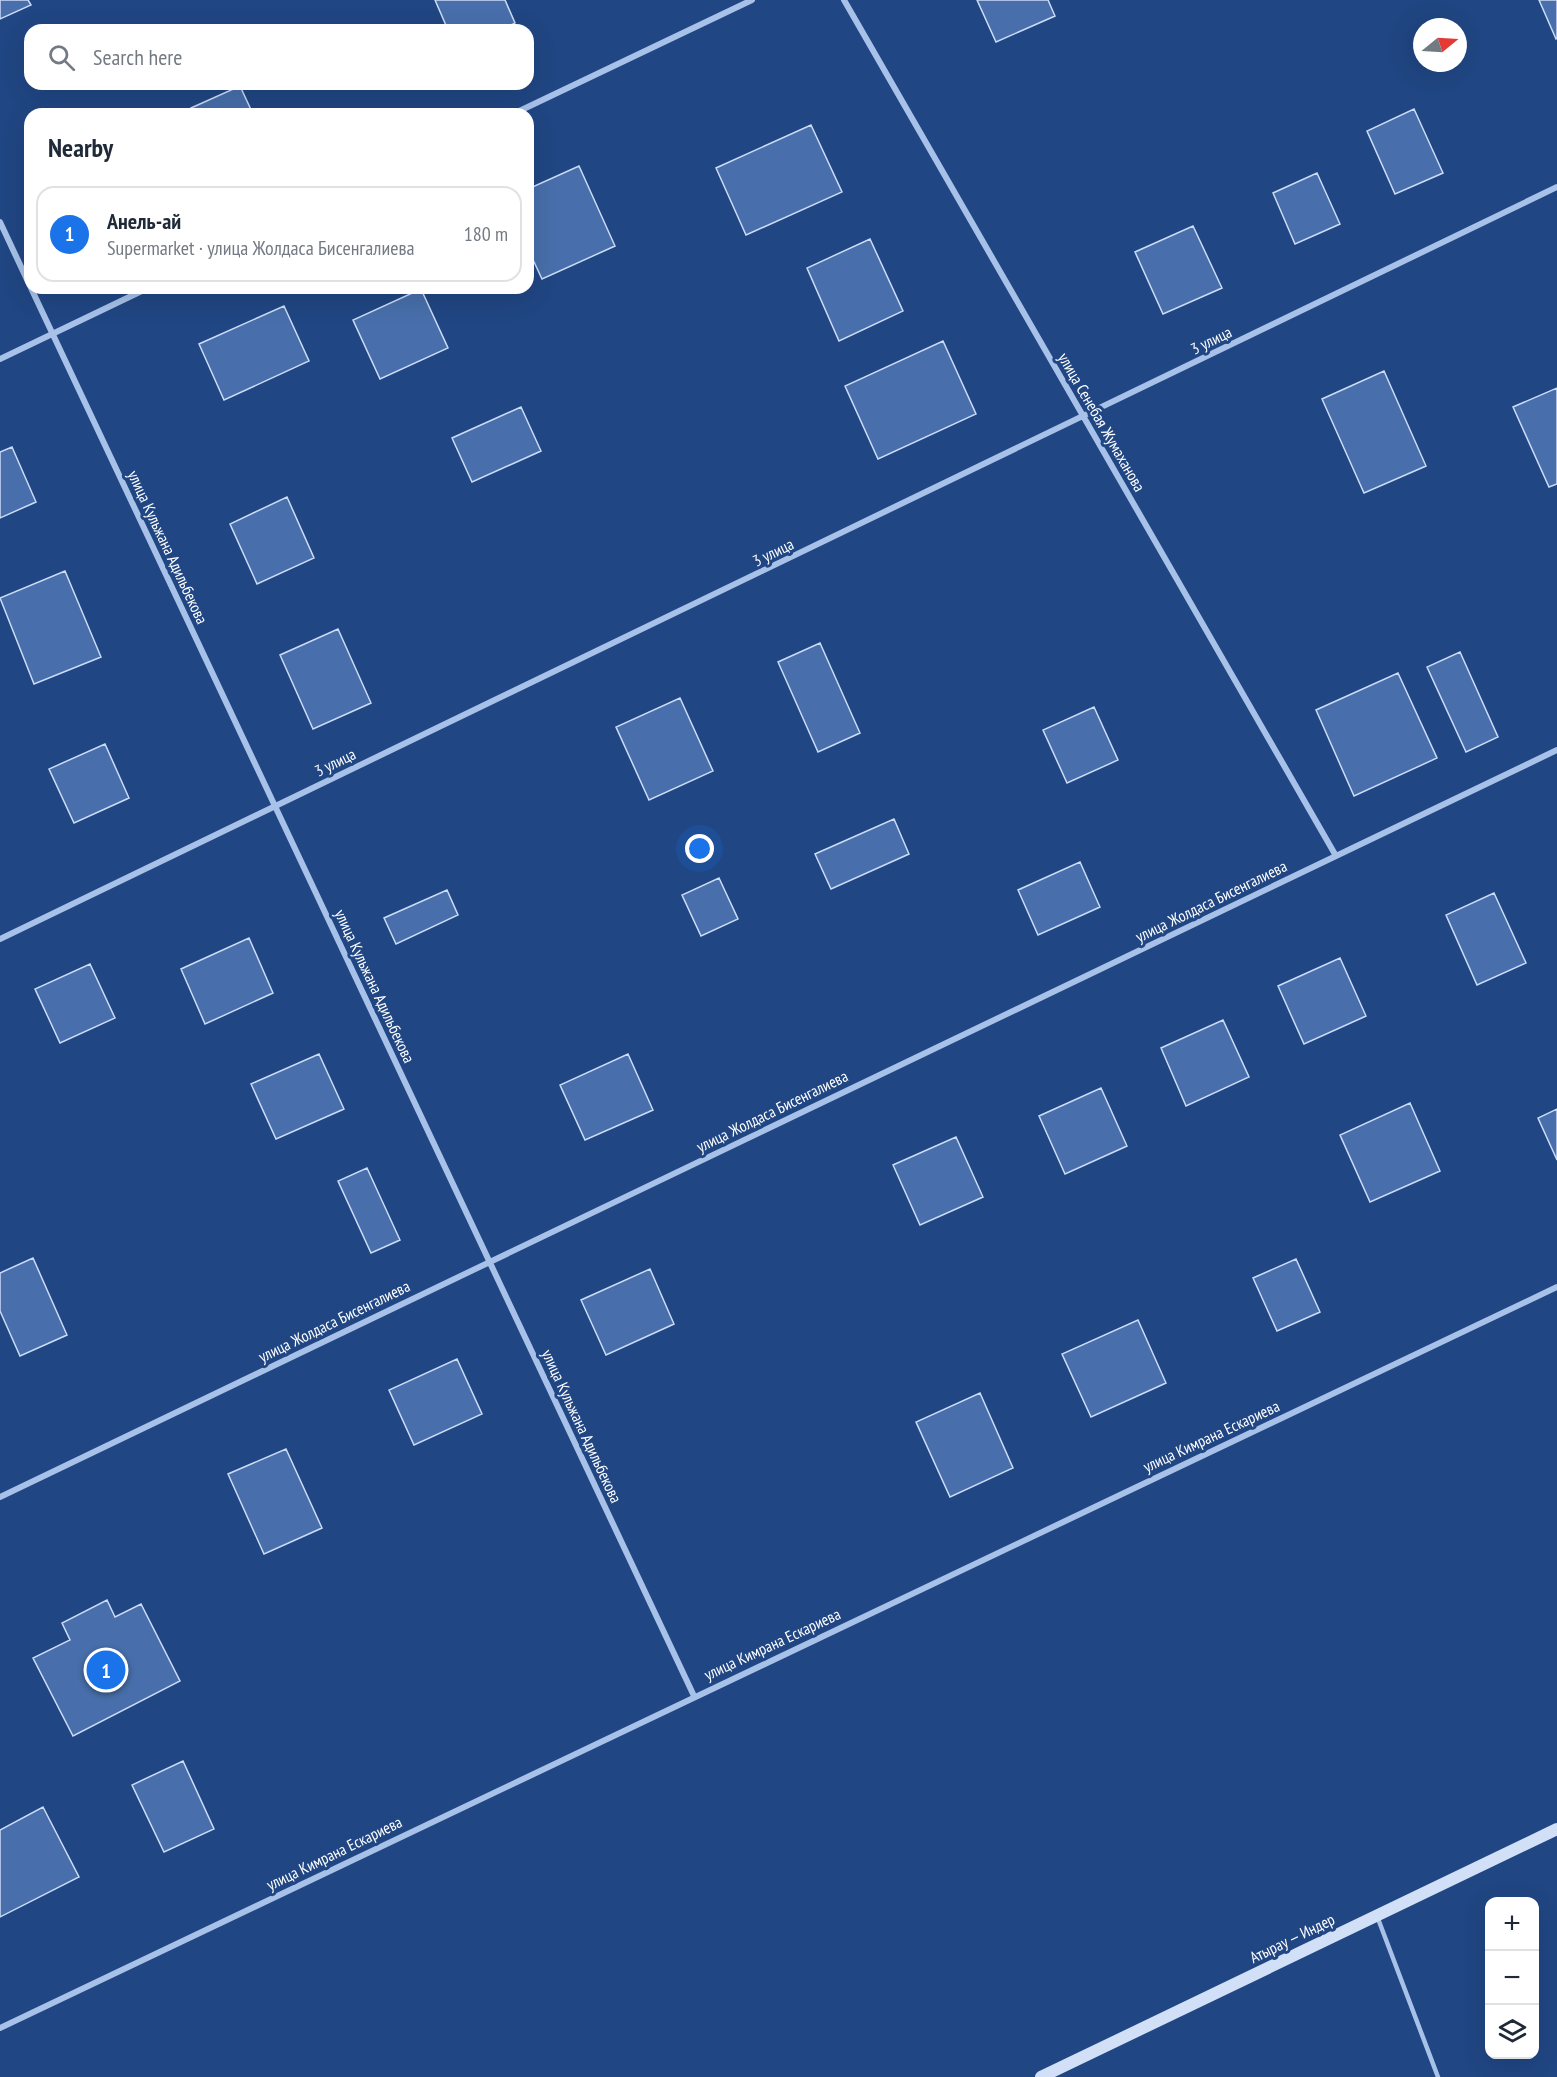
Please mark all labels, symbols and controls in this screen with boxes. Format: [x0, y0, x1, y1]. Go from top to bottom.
north arrow [1413, 18, 1467, 72]
search box [24, 24, 534, 90]
icon: search [45, 41, 78, 74]
text: Search here [93, 43, 182, 71]
text: Nearby [48, 131, 113, 164]
text: Анель-ай [107, 207, 181, 235]
text: 1 [65, 221, 74, 247]
text: 180 m [464, 221, 508, 247]
text: Supermarket · улица Жолдаса Бисенгалиева [107, 235, 415, 261]
street label: 3 улица [1187, 322, 1235, 358]
street label: улица Сенебая Жумаханова [1054, 349, 1150, 495]
street label: улица Кульжана Адильбекова [124, 467, 212, 627]
street label: 3 улица [749, 534, 797, 570]
street label: 3 улица [311, 744, 359, 780]
your location [685, 834, 714, 863]
street label: улица Жолдаса Бисенгалиева [1132, 856, 1290, 946]
street label: улица Кульжана Адильбекова [331, 906, 419, 1066]
street label: улица Жолдаса Бисенгалиева [693, 1066, 851, 1156]
street label: улица Жолдаса Бисенгалиева [255, 1276, 413, 1366]
street label: улица Кульжана Адильбекова [538, 1346, 626, 1506]
street label: улица Кимрана Ескариева [1140, 1396, 1282, 1476]
street label: улица Кимрана Ескариева [701, 1604, 843, 1684]
pin: 1 [86, 1648, 126, 1692]
street label: улица Кимрана Ескариева [263, 1812, 405, 1894]
map controls [1485, 1897, 1539, 2059]
button: + [1485, 1897, 1539, 1951]
street label: Атырау — Индер [1246, 1909, 1338, 1967]
button: − [1485, 1951, 1539, 2005]
button: layers [1485, 2005, 1539, 2059]

